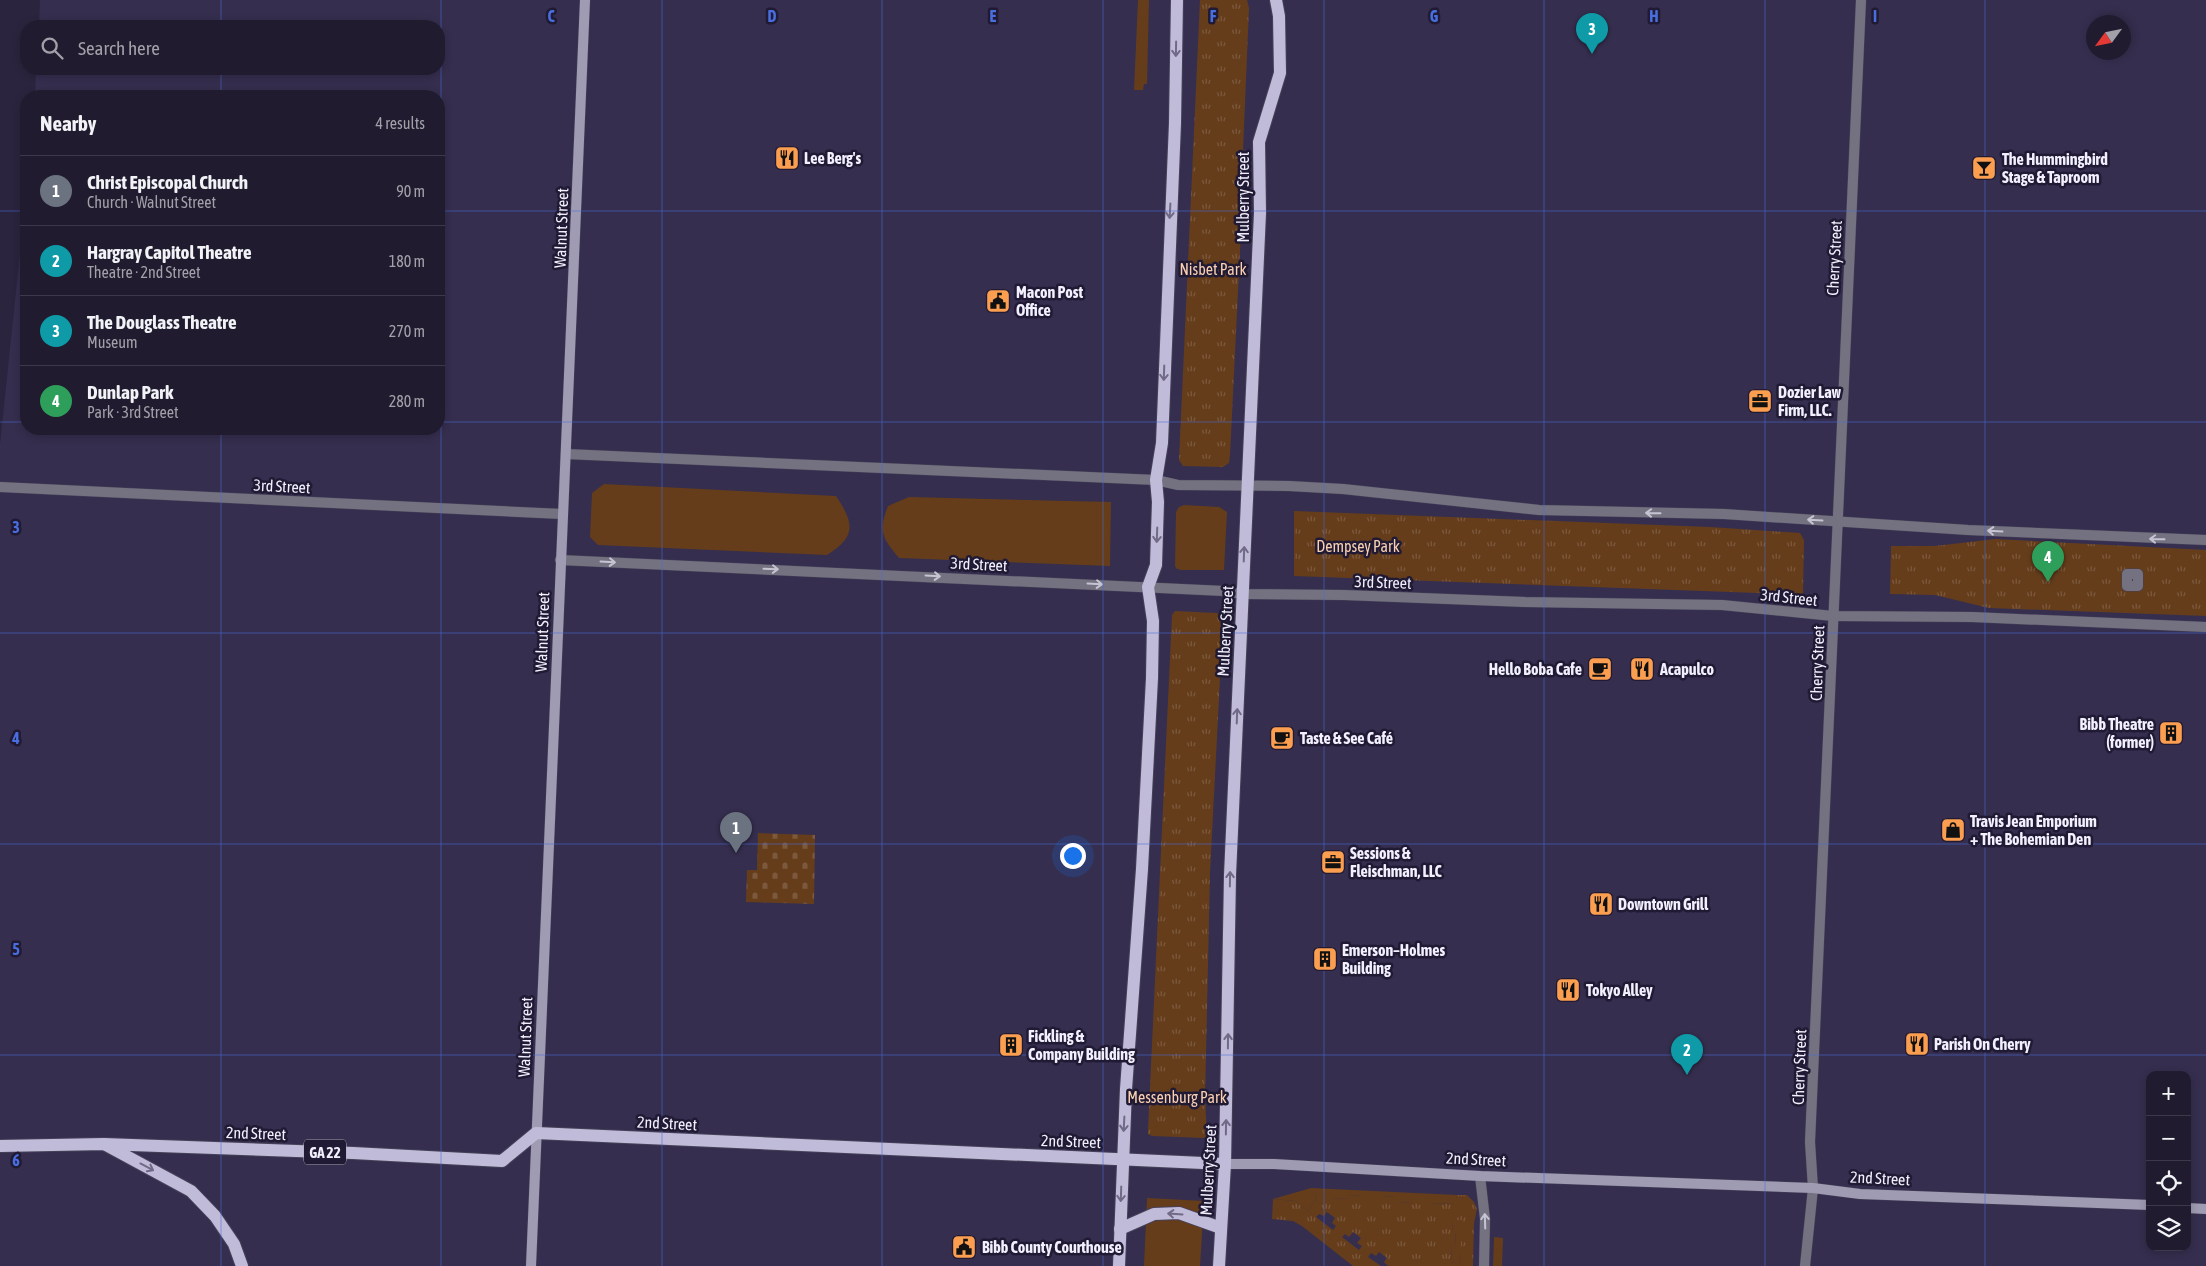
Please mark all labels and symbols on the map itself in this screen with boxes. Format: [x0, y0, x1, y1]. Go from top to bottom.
text: C [547, 7, 555, 25]
text: D [768, 7, 777, 25]
text: E [990, 7, 997, 25]
text: F [1210, 7, 1217, 25]
text: G [1430, 7, 1439, 25]
text: H [1649, 7, 1659, 25]
text: I [1873, 7, 1877, 25]
pin: 3 [1576, 13, 1608, 54]
north arrow [2086, 15, 2131, 60]
one-way arrow [1171, 40, 1180, 56]
restaurant icon: Lee Berg's [774, 145, 800, 171]
place label: Lee Berg's [804, 149, 861, 167]
place label: The Hummingbird Stage & Taproom [2002, 150, 2108, 186]
street label: Mulberry Street [1234, 151, 1253, 242]
bar icon: The Hummingbird Stage & Taproom [1971, 155, 1997, 181]
street label: Walnut Street [551, 187, 571, 268]
one-way arrow [1166, 203, 1175, 219]
street label: Cherry Street [1823, 219, 1846, 296]
park label: Nisbet Park [1179, 260, 1247, 278]
place label: Macon Post Office [1016, 283, 1083, 319]
public building icon: Macon Post Office [985, 288, 1011, 314]
one-way arrow [1159, 365, 1169, 381]
place label: Dozier Law Firm, LLC. [1778, 383, 1842, 419]
office icon: Dozier Law Firm, LLC. [1747, 388, 1773, 414]
street label: 3rd Street [253, 476, 311, 497]
one-way arrow [1645, 508, 1661, 517]
one-way arrow [1808, 515, 1824, 524]
text: 3 [12, 518, 20, 536]
one-way arrow [1152, 527, 1162, 543]
one-way arrow [1987, 527, 2003, 536]
one-way arrow [2150, 534, 2166, 543]
park label: Dempsey Park [1316, 537, 1400, 556]
pin: 4 [2032, 541, 2064, 582]
one-way arrow [1240, 546, 1249, 562]
street label: 3rd Street [950, 554, 1008, 575]
one-way arrow [600, 558, 616, 567]
one-way arrow [762, 564, 779, 574]
one-way arrow [925, 572, 941, 581]
street label: 3rd Street [1354, 572, 1412, 592]
one-way arrow [1087, 580, 1103, 589]
street label: Mulberry Street [1214, 585, 1237, 677]
street label: 3rd Street [1760, 585, 1819, 609]
street label: Walnut Street [532, 591, 552, 672]
street label: Cherry Street [1807, 625, 1828, 701]
cafe icon: Hello Boba Cafe [1587, 656, 1613, 682]
restaurant icon: Acapulco [1629, 656, 1655, 682]
place label: Hello Boba Cafe [1489, 660, 1582, 678]
place label: Acapulco [1659, 660, 1715, 678]
one-way arrow [1232, 709, 1241, 725]
place label: Bibb Theatre (former) [2080, 715, 2154, 751]
building icon: Bibb Theatre (former) [2158, 720, 2184, 746]
cafe icon: Taste & See Café [1269, 725, 1295, 751]
text: 4 [11, 729, 20, 747]
place label: Taste & See Café [1300, 729, 1393, 747]
pin: 1 [720, 812, 752, 853]
place label: Travis Jean Emporium + The Bohemian Den [1970, 812, 2097, 848]
shop icon: Travis Jean Emporium + The Bohemian Den [1940, 817, 1966, 843]
your location [1060, 843, 1086, 869]
place label: Sessions & Fleischman, LLC [1350, 844, 1443, 880]
office icon: Sessions & Fleischman, LLC [1320, 849, 1346, 875]
one-way arrow [1225, 871, 1235, 887]
restaurant icon: Downtown Grill [1588, 891, 1614, 917]
place label: Downtown Grill [1618, 895, 1709, 913]
text: 5 [12, 940, 20, 958]
place label: Emerson–Holmes Building [1342, 941, 1445, 977]
building icon: Emerson–Holmes Building [1312, 946, 1338, 972]
restaurant icon: Tokyo Alley [1555, 977, 1581, 1003]
place label: Tokyo Alley [1586, 981, 1653, 999]
street label: Walnut Street [515, 996, 535, 1077]
place label: Fickling & Company Building [1028, 1027, 1135, 1063]
street label: Cherry Street [1789, 1029, 1810, 1105]
restaurant icon: Parish On Cherry [1904, 1031, 1930, 1057]
building icon: Fickling & Company Building [998, 1032, 1024, 1058]
one-way arrow [1223, 1033, 1233, 1050]
pin: 2 [1671, 1034, 1703, 1075]
place label: Parish On Cherry [1934, 1035, 2031, 1053]
park label: Messenburg Park [1127, 1088, 1227, 1107]
street label: 2nd Street [636, 1112, 698, 1134]
one-way arrow [1120, 1116, 1129, 1132]
one-way arrow [1221, 1119, 1231, 1136]
street label: 2nd Street [226, 1123, 287, 1143]
street label: Mulberry Street [1197, 1124, 1220, 1216]
street label: 2nd Street [1041, 1131, 1102, 1151]
road number: GA 22 [304, 1140, 346, 1164]
street label: 2nd Street [1445, 1148, 1507, 1170]
text: 6 [12, 1151, 20, 1169]
one-way arrow [139, 1163, 154, 1172]
street label: 2nd Street [1849, 1167, 1911, 1189]
one-way arrow [1117, 1186, 1126, 1202]
one-way arrow [1168, 1210, 1184, 1219]
one-way arrow [1480, 1213, 1489, 1229]
public building icon: Bibb County Courthouse [951, 1234, 977, 1260]
place label: Bibb County Courthouse [982, 1238, 1122, 1256]

